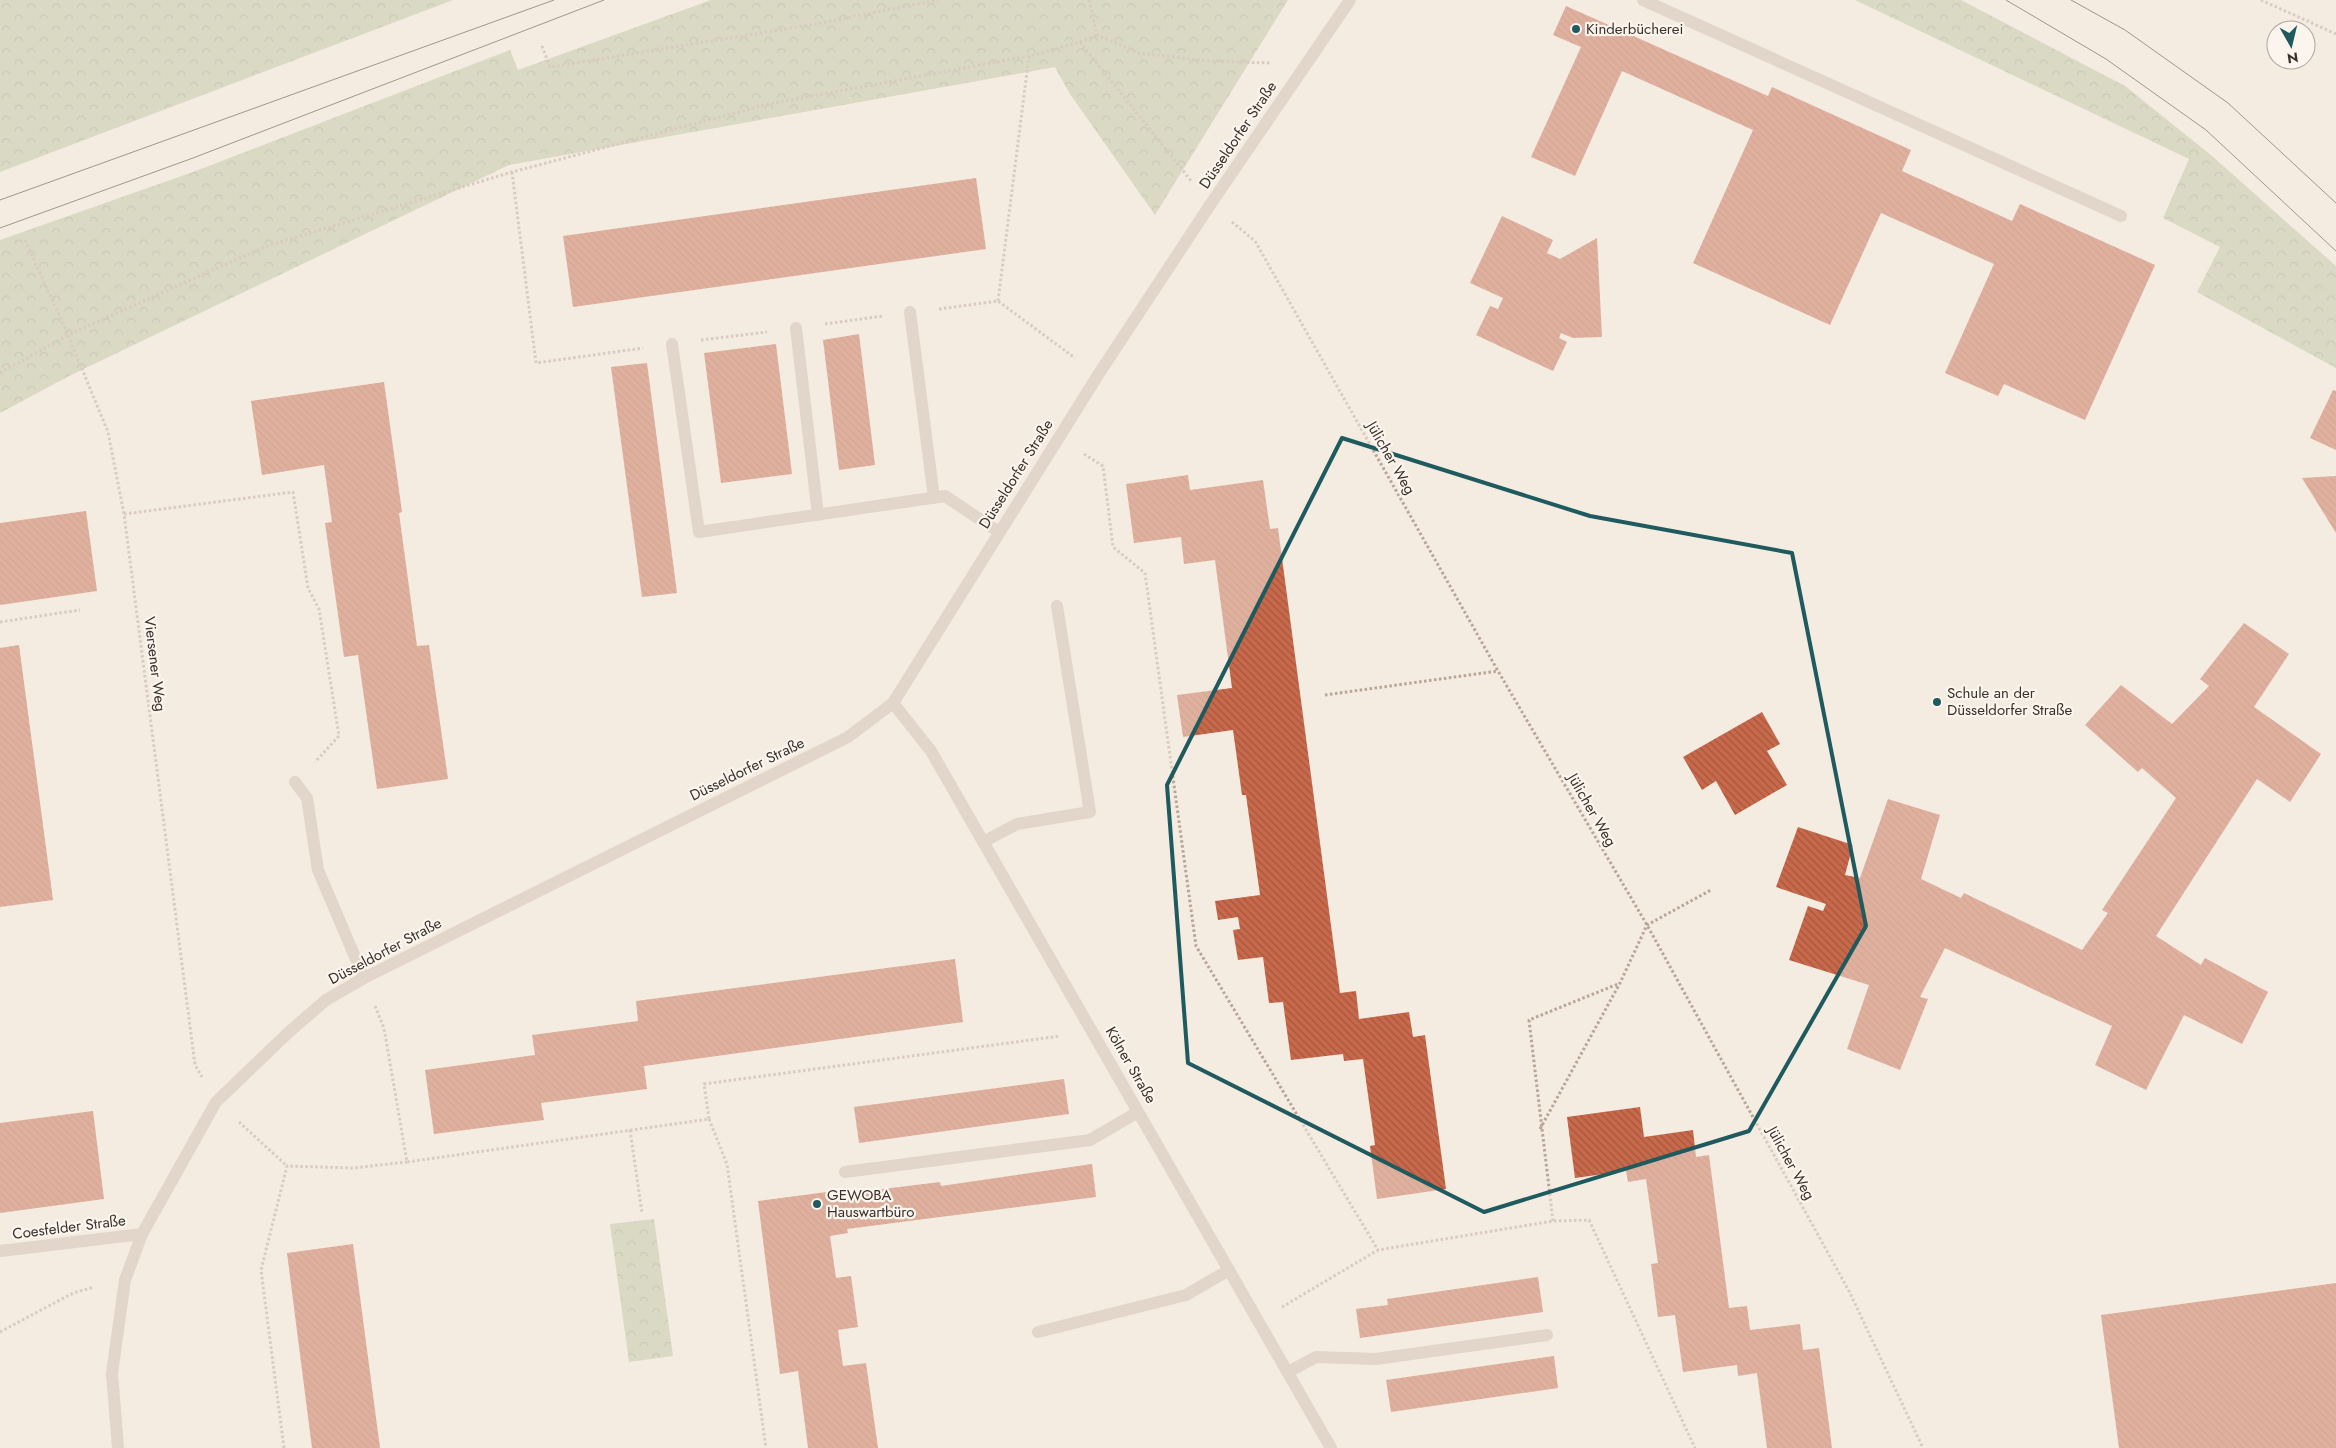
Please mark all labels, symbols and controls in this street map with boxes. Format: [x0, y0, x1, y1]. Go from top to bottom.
place label: Kinderbücherei [1586, 18, 1683, 40]
north arrow [2266, 20, 2316, 70]
marker: Kinderbücherei [1570, 23, 1582, 35]
text: N [2286, 47, 2300, 69]
street label: Düsseldorfer Straße [1194, 77, 1282, 193]
street label: Düsseldorfer Straße [973, 415, 1059, 533]
street label: Jülicher Weg [1360, 416, 1421, 499]
street label: Viersener Weg [138, 615, 172, 713]
place label: Schule an der Düsseldorfer Straße [1947, 682, 2073, 721]
marker: Schule an der Düsseldorfer Straße [1931, 696, 1943, 708]
street label: Düsseldorfer Straße [686, 732, 808, 806]
street label: Jülicher Weg [1561, 768, 1622, 851]
street label: Düsseldorfer Straße [325, 912, 446, 990]
street label: Kölner Straße [1100, 1023, 1162, 1108]
street label: Jülicher Weg [1761, 1120, 1820, 1204]
place label: GEWOBA Hauswartbüro [827, 1184, 914, 1223]
marker: GEWOBA Hauswartbüro [811, 1198, 823, 1210]
street label: Coesfelder Straße [11, 1209, 127, 1245]

